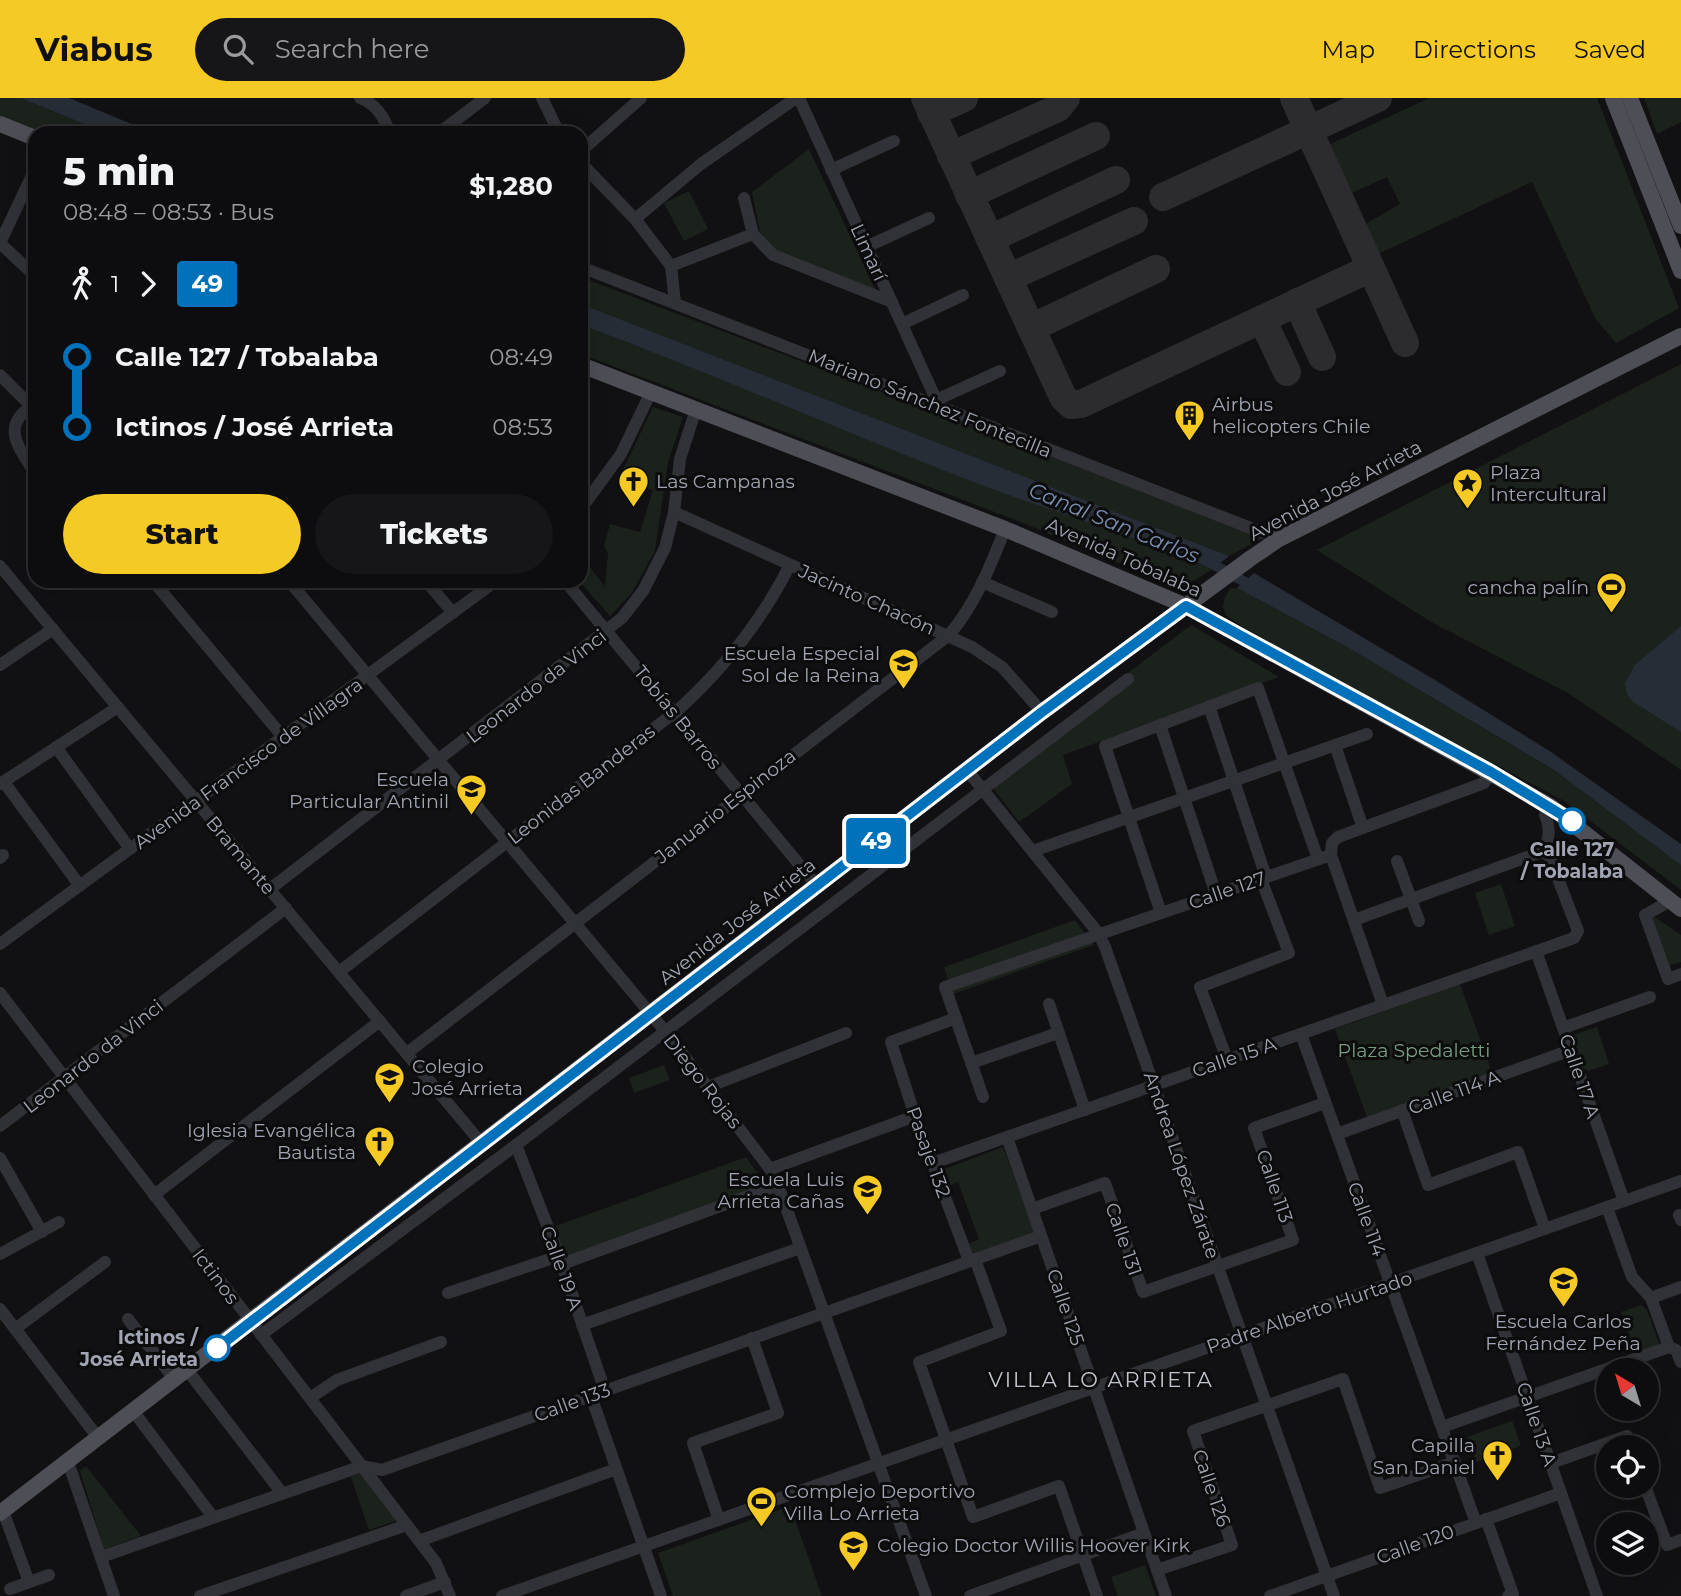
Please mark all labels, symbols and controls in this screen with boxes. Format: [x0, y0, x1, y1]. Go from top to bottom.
search box [195, 18, 685, 81]
text: Viabus [35, 29, 153, 69]
icon: search [219, 30, 257, 68]
text: Search here [275, 33, 429, 65]
text: Map [1322, 35, 1375, 64]
text: Directions [1413, 35, 1536, 64]
text: Saved [1574, 35, 1646, 64]
text: 5 min [63, 148, 175, 195]
text: $1,280 [469, 170, 553, 202]
text: 08:48 – 08:53 · Bus [63, 198, 274, 226]
street label: Limarí [845, 220, 892, 285]
icon: walk [63, 265, 101, 303]
icon: forward [129, 265, 167, 303]
text: 49 [191, 269, 223, 298]
text: 1 [111, 270, 119, 298]
text: Calle 127 / Tobalaba [115, 341, 379, 373]
text: 08:49 [489, 343, 553, 371]
street label: Mariano Sánchez Fontecilla [805, 344, 1055, 463]
place label: Airbus helicopters Chile [1212, 393, 1371, 438]
building icon: Airbus helicopters Chile [1172, 398, 1206, 442]
text: Ictinos / José Arrieta [115, 411, 394, 443]
text: 08:53 [492, 413, 553, 441]
street label: Avenida José Arrieta [1245, 435, 1426, 546]
place label: Plaza Intercultural [1490, 461, 1607, 506]
church icon: Las Campanas [616, 464, 650, 508]
place icon: Plaza Intercultural [1450, 466, 1484, 510]
place label: Las Campanas [656, 470, 795, 493]
water label: Canal San Carlos [1025, 477, 1203, 568]
button: Start [63, 494, 301, 574]
button: Tickets [315, 494, 553, 574]
street label: Avenida Tobalaba [1042, 513, 1205, 602]
street label: Jacinto Chacón [794, 559, 938, 640]
sports icon: cancha palín [1595, 570, 1629, 614]
place label: cancha palín [1468, 576, 1589, 599]
street label: Leonardo da Vinci [462, 625, 611, 748]
place label: Escuela Especial Sol de la Reina [724, 642, 880, 687]
school or university icon: Escuela Especial Sol de la Reina [886, 647, 920, 691]
street label: Tobías Barros [629, 661, 726, 774]
street label: Avenida Francisco de Villagra [130, 673, 367, 854]
street label: Leonidas Banderas [503, 720, 660, 849]
street label: Januario Espinoza [650, 744, 800, 869]
place label: Escuela Particular Antinil [289, 768, 449, 813]
school or university icon: Escuela Particular Antinil [455, 773, 489, 817]
marker: Calle 127 / Tobalaba [1559, 808, 1585, 834]
street label: Bramante [201, 811, 280, 899]
line badge: 49 [844, 818, 908, 864]
text: 49 [860, 826, 892, 855]
place label: Calle 127 / Tobalaba [1520, 838, 1623, 883]
street label: Avenida José Arrieta [654, 853, 820, 990]
street label: Calle 127 [1186, 867, 1269, 914]
street label: Leonardo da Vinci [19, 995, 168, 1118]
street label: Diego Rojas [659, 1030, 747, 1133]
street label: Calle 17 A [1554, 1031, 1605, 1122]
street label: Calle 15 A [1189, 1032, 1280, 1083]
park label: Plaza Spedaletti [1338, 1039, 1490, 1062]
place label: Colegio José Arrieta [411, 1055, 523, 1100]
school or university icon: Colegio José Arrieta [372, 1060, 406, 1104]
street label: Calle 114 A [1405, 1065, 1504, 1120]
street label: Andrea López Zárate [1139, 1069, 1224, 1262]
street label: Pasaje 132 [901, 1104, 956, 1201]
place label: Iglesia Evangélica Bautista [187, 1119, 356, 1164]
church icon: Iglesia Evangélica Bautista [362, 1124, 396, 1168]
street label: Calle 113 [1251, 1147, 1298, 1226]
place label: Escuela Luis Arrieta Cañas [717, 1168, 844, 1213]
school or university icon: Escuela Luis Arrieta Cañas [850, 1173, 884, 1217]
street label: Calle 114 [1342, 1179, 1391, 1260]
street label: Calle 131 [1100, 1200, 1147, 1279]
street label: Calle 19 A [536, 1223, 588, 1314]
street label: Ictinos [187, 1244, 244, 1309]
school or university icon: Escuela Carlos Fernández Peña [1546, 1265, 1580, 1309]
street label: Calle 125 [1042, 1266, 1089, 1349]
street label: Padre Alberto Hurtado [1203, 1266, 1415, 1359]
place label: Escuela Carlos Fernández Peña [1485, 1310, 1641, 1355]
place label: Ictinos / José Arrieta [79, 1326, 200, 1371]
marker: Ictinos / José Arrieta [204, 1335, 230, 1361]
north arrow [1596, 1358, 1659, 1421]
map controls [1596, 1358, 1659, 1575]
district label: VILLA LO ARRIETA [988, 1367, 1214, 1392]
street label: Calle 133 [531, 1378, 613, 1427]
street label: Calle 13 A [1511, 1379, 1562, 1470]
place label: Capilla San Daniel [1373, 1434, 1475, 1479]
button: locate [1596, 1435, 1659, 1498]
church icon: Capilla San Daniel [1481, 1439, 1515, 1483]
street label: Calle 126 [1188, 1446, 1235, 1530]
place label: Complejo Deportivo Villa Lo Arrieta [784, 1480, 975, 1525]
sports icon: Complejo Deportivo Villa Lo Arrieta [744, 1485, 778, 1529]
button: layers [1596, 1512, 1659, 1575]
street label: Calle 120 [1373, 1520, 1457, 1569]
school or university icon: Colegio Doctor Willis Hoover Kirk [837, 1528, 871, 1572]
place label: Colegio Doctor Willis Hoover Kirk [877, 1534, 1190, 1557]

